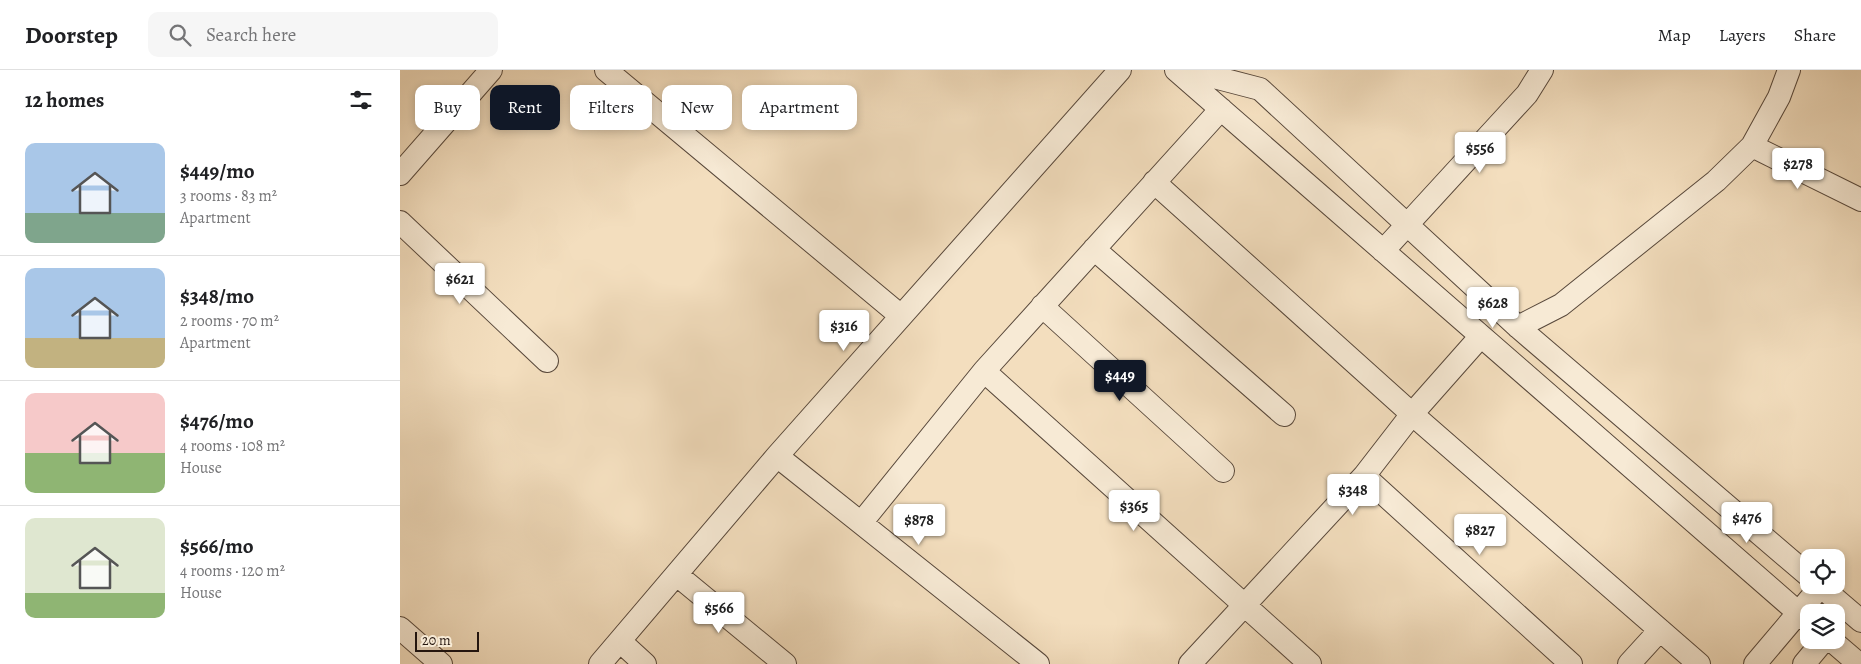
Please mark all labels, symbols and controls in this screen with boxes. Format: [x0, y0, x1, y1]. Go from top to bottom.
search box [148, 12, 498, 57]
text: Doorstep [25, 19, 118, 51]
icon: search [166, 21, 194, 49]
text: Search here [206, 22, 296, 48]
text: Map [1658, 23, 1691, 47]
text: Layers [1719, 23, 1766, 47]
text: Share [1794, 23, 1836, 47]
chip: Buy [415, 85, 480, 130]
chip: Rent [490, 85, 560, 130]
chip: Filters [570, 85, 652, 130]
chip: New [662, 85, 732, 130]
chip: Apartment [742, 85, 857, 130]
text: 12 homes [25, 86, 104, 114]
icon: filters [347, 86, 375, 114]
pin: $556 [1450, 132, 1510, 174]
text: $556 [1466, 137, 1494, 159]
pin: $278 [1768, 148, 1828, 190]
text: $278 [1783, 153, 1813, 175]
text: $449/mo [180, 157, 255, 185]
icon: home [65, 163, 125, 223]
text: 3 rooms · 83 m² [180, 185, 277, 207]
text: Apartment [180, 207, 251, 229]
pin: $621 [430, 262, 490, 305]
text: $621 [446, 268, 474, 290]
text: $348/mo [180, 282, 254, 310]
pin: $628 [1463, 286, 1523, 329]
icon: home [65, 288, 125, 348]
text: $628 [1478, 292, 1508, 314]
text: 2 rooms · 70 m² [180, 310, 279, 332]
pin: $316 [814, 310, 874, 352]
text: $316 [830, 315, 858, 337]
text: Apartment [180, 332, 251, 354]
pin: $449 [1090, 360, 1150, 402]
text: $449 [1105, 365, 1135, 387]
text: $476/mo [180, 407, 254, 435]
icon: home [65, 413, 125, 473]
text: 4 rooms · 108 m² [180, 435, 285, 457]
text: House [180, 457, 222, 479]
pin: $348 [1323, 474, 1383, 516]
text: $348 [1338, 479, 1368, 501]
pin: $365 [1104, 490, 1164, 532]
text: $365 [1120, 495, 1148, 517]
pin: $476 [1717, 502, 1777, 544]
pin: $878 [889, 504, 949, 546]
text: $476 [1732, 507, 1762, 529]
text: $878 [904, 509, 934, 531]
pin: $827 [1450, 514, 1510, 556]
text: $827 [1465, 519, 1495, 541]
text: $566/mo [180, 532, 254, 560]
icon: home [65, 538, 125, 598]
map controls [1800, 549, 1845, 649]
button: locate [1800, 549, 1845, 594]
text: 4 rooms · 120 m² [180, 560, 285, 582]
text: House [180, 582, 222, 604]
pin: $566 [689, 592, 749, 634]
text: $566 [704, 597, 734, 619]
button: layers [1800, 604, 1845, 649]
scale bar [415, 629, 479, 652]
text: 20 m [422, 631, 451, 650]

